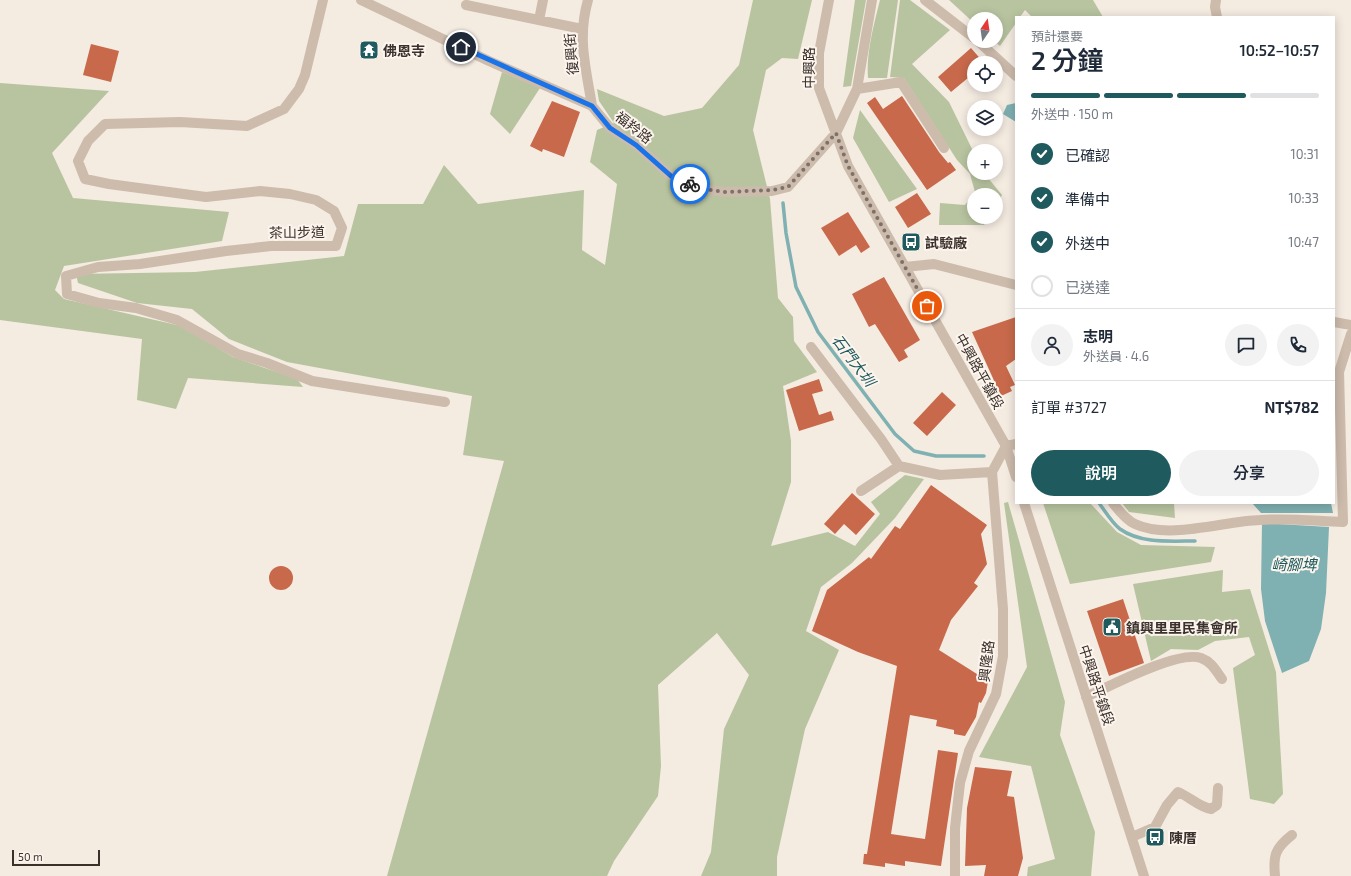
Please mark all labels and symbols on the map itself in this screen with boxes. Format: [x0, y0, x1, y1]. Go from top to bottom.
north arrow [967, 12, 1003, 48]
pin [444, 30, 478, 64]
street label: 復興街 [561, 32, 581, 76]
temple icon: 佛恩寺 [358, 39, 380, 61]
place label: 佛恩寺 [383, 42, 425, 59]
street label: 中興路 [800, 47, 817, 89]
street label: 福羚路 [612, 107, 656, 147]
courier [670, 164, 710, 204]
street label: 茶山步道 [269, 223, 325, 241]
bus stop icon: 試驗廠 [900, 231, 922, 253]
place label: 試驗廠 [925, 234, 967, 251]
pin [910, 289, 944, 323]
street label: 中興路平鎮段 [952, 330, 1008, 412]
water label: 石門大圳 [829, 331, 880, 391]
water label: 崎腳埤 [1271, 555, 1318, 573]
public building icon: 鎮興里里民集會所 [1101, 616, 1123, 638]
place label: 鎮興里里民集會所 [1126, 619, 1238, 636]
street label: 興隆路 [975, 639, 997, 683]
street label: 中興路平鎮段 [1076, 642, 1118, 728]
bus stop icon: 陳厝 [1144, 826, 1166, 848]
place label: 陳厝 [1169, 829, 1197, 846]
scale bar [12, 848, 100, 867]

